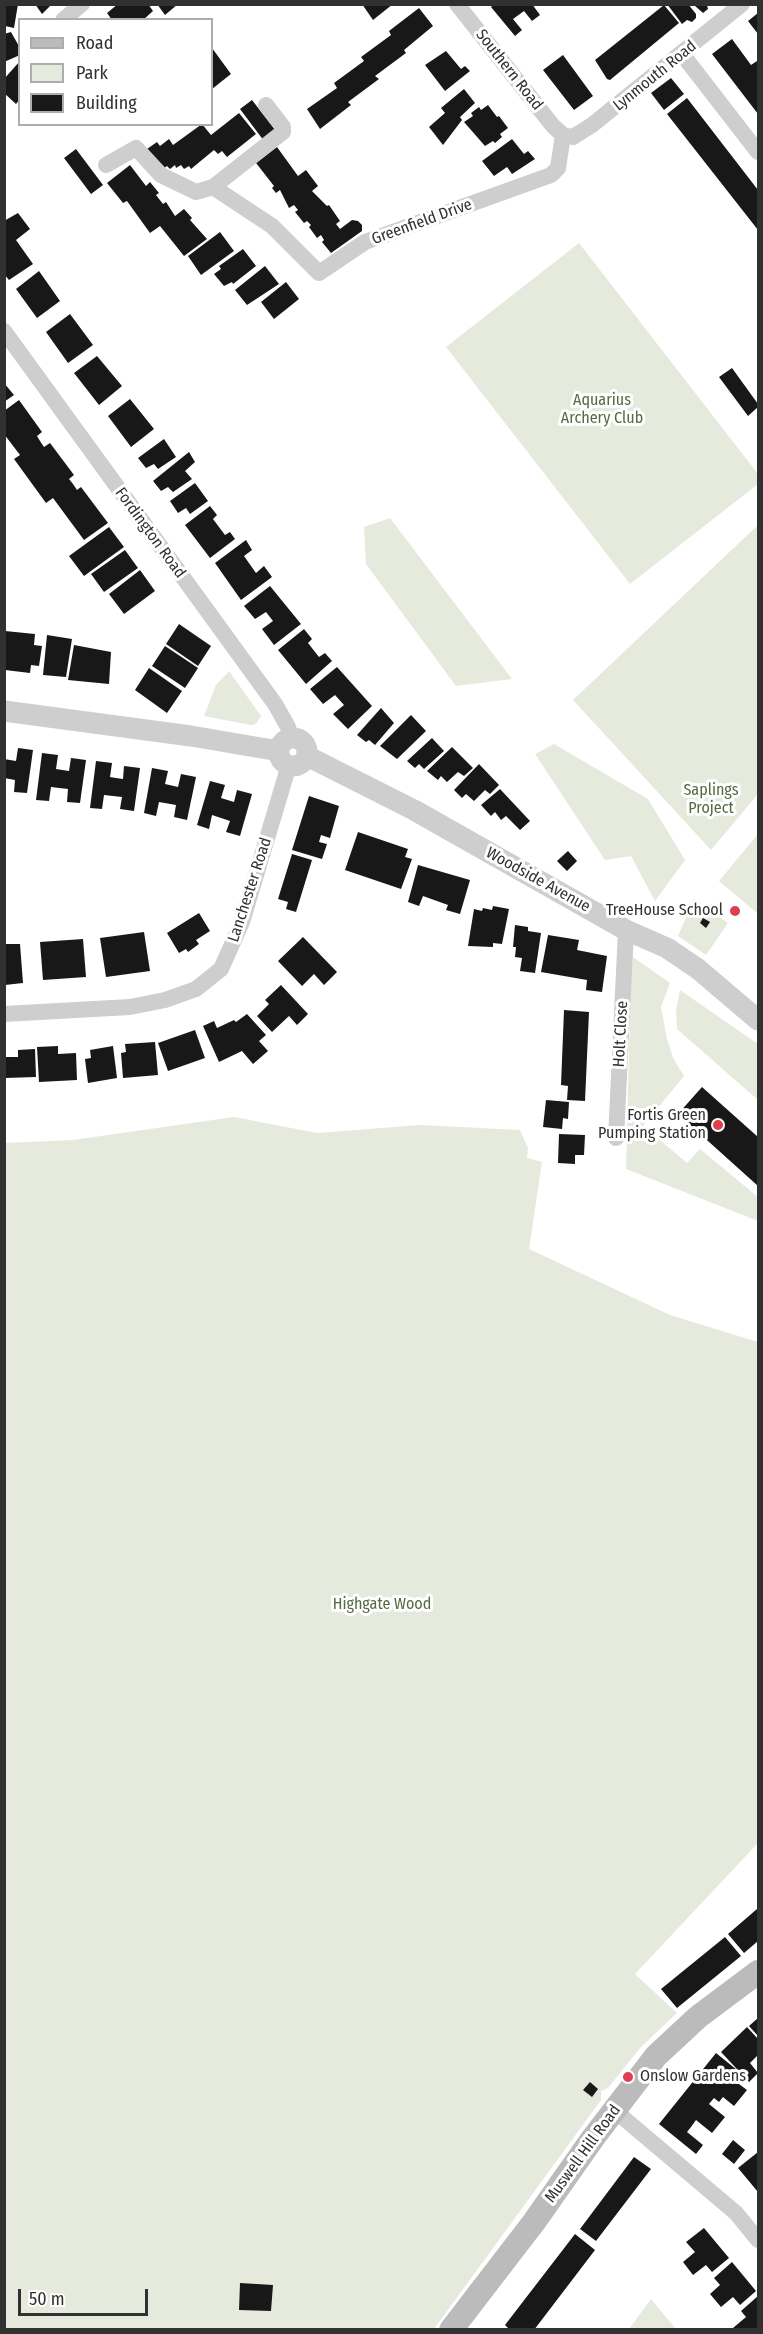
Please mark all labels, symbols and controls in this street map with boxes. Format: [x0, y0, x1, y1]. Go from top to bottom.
legend [18, 18, 213, 126]
street label: Southern Road [472, 26, 546, 114]
text: Road [76, 32, 113, 54]
street label: Lynmouth Road [610, 37, 700, 115]
text: Park [76, 62, 108, 84]
text: Building [76, 92, 137, 114]
street label: Greenfield Drive [369, 195, 475, 249]
park label: Aquarius Archery Club [561, 391, 643, 429]
street label: Fordington Road [111, 484, 189, 582]
park label: Saplings Project [683, 781, 739, 819]
street label: Lanchester Road [224, 835, 276, 945]
street label: Woodside Avenue [482, 843, 594, 917]
place label: TreeHouse School [606, 901, 723, 921]
marker: TreeHouse School [728, 904, 742, 918]
street label: Holt Close [610, 1000, 632, 1068]
place label: Fortis Green Pumping Station [598, 1106, 706, 1144]
marker: Fortis Green Pumping Station [711, 1118, 725, 1132]
park label: Highgate Wood [333, 1595, 431, 1615]
place label: Onslow Gardens [640, 2067, 746, 2087]
marker: Onslow Gardens [621, 2070, 635, 2084]
street label: Muswell Hill Road [541, 2101, 625, 2207]
scale bar [21, 2277, 152, 2315]
text: 50 m [29, 2288, 65, 2310]

